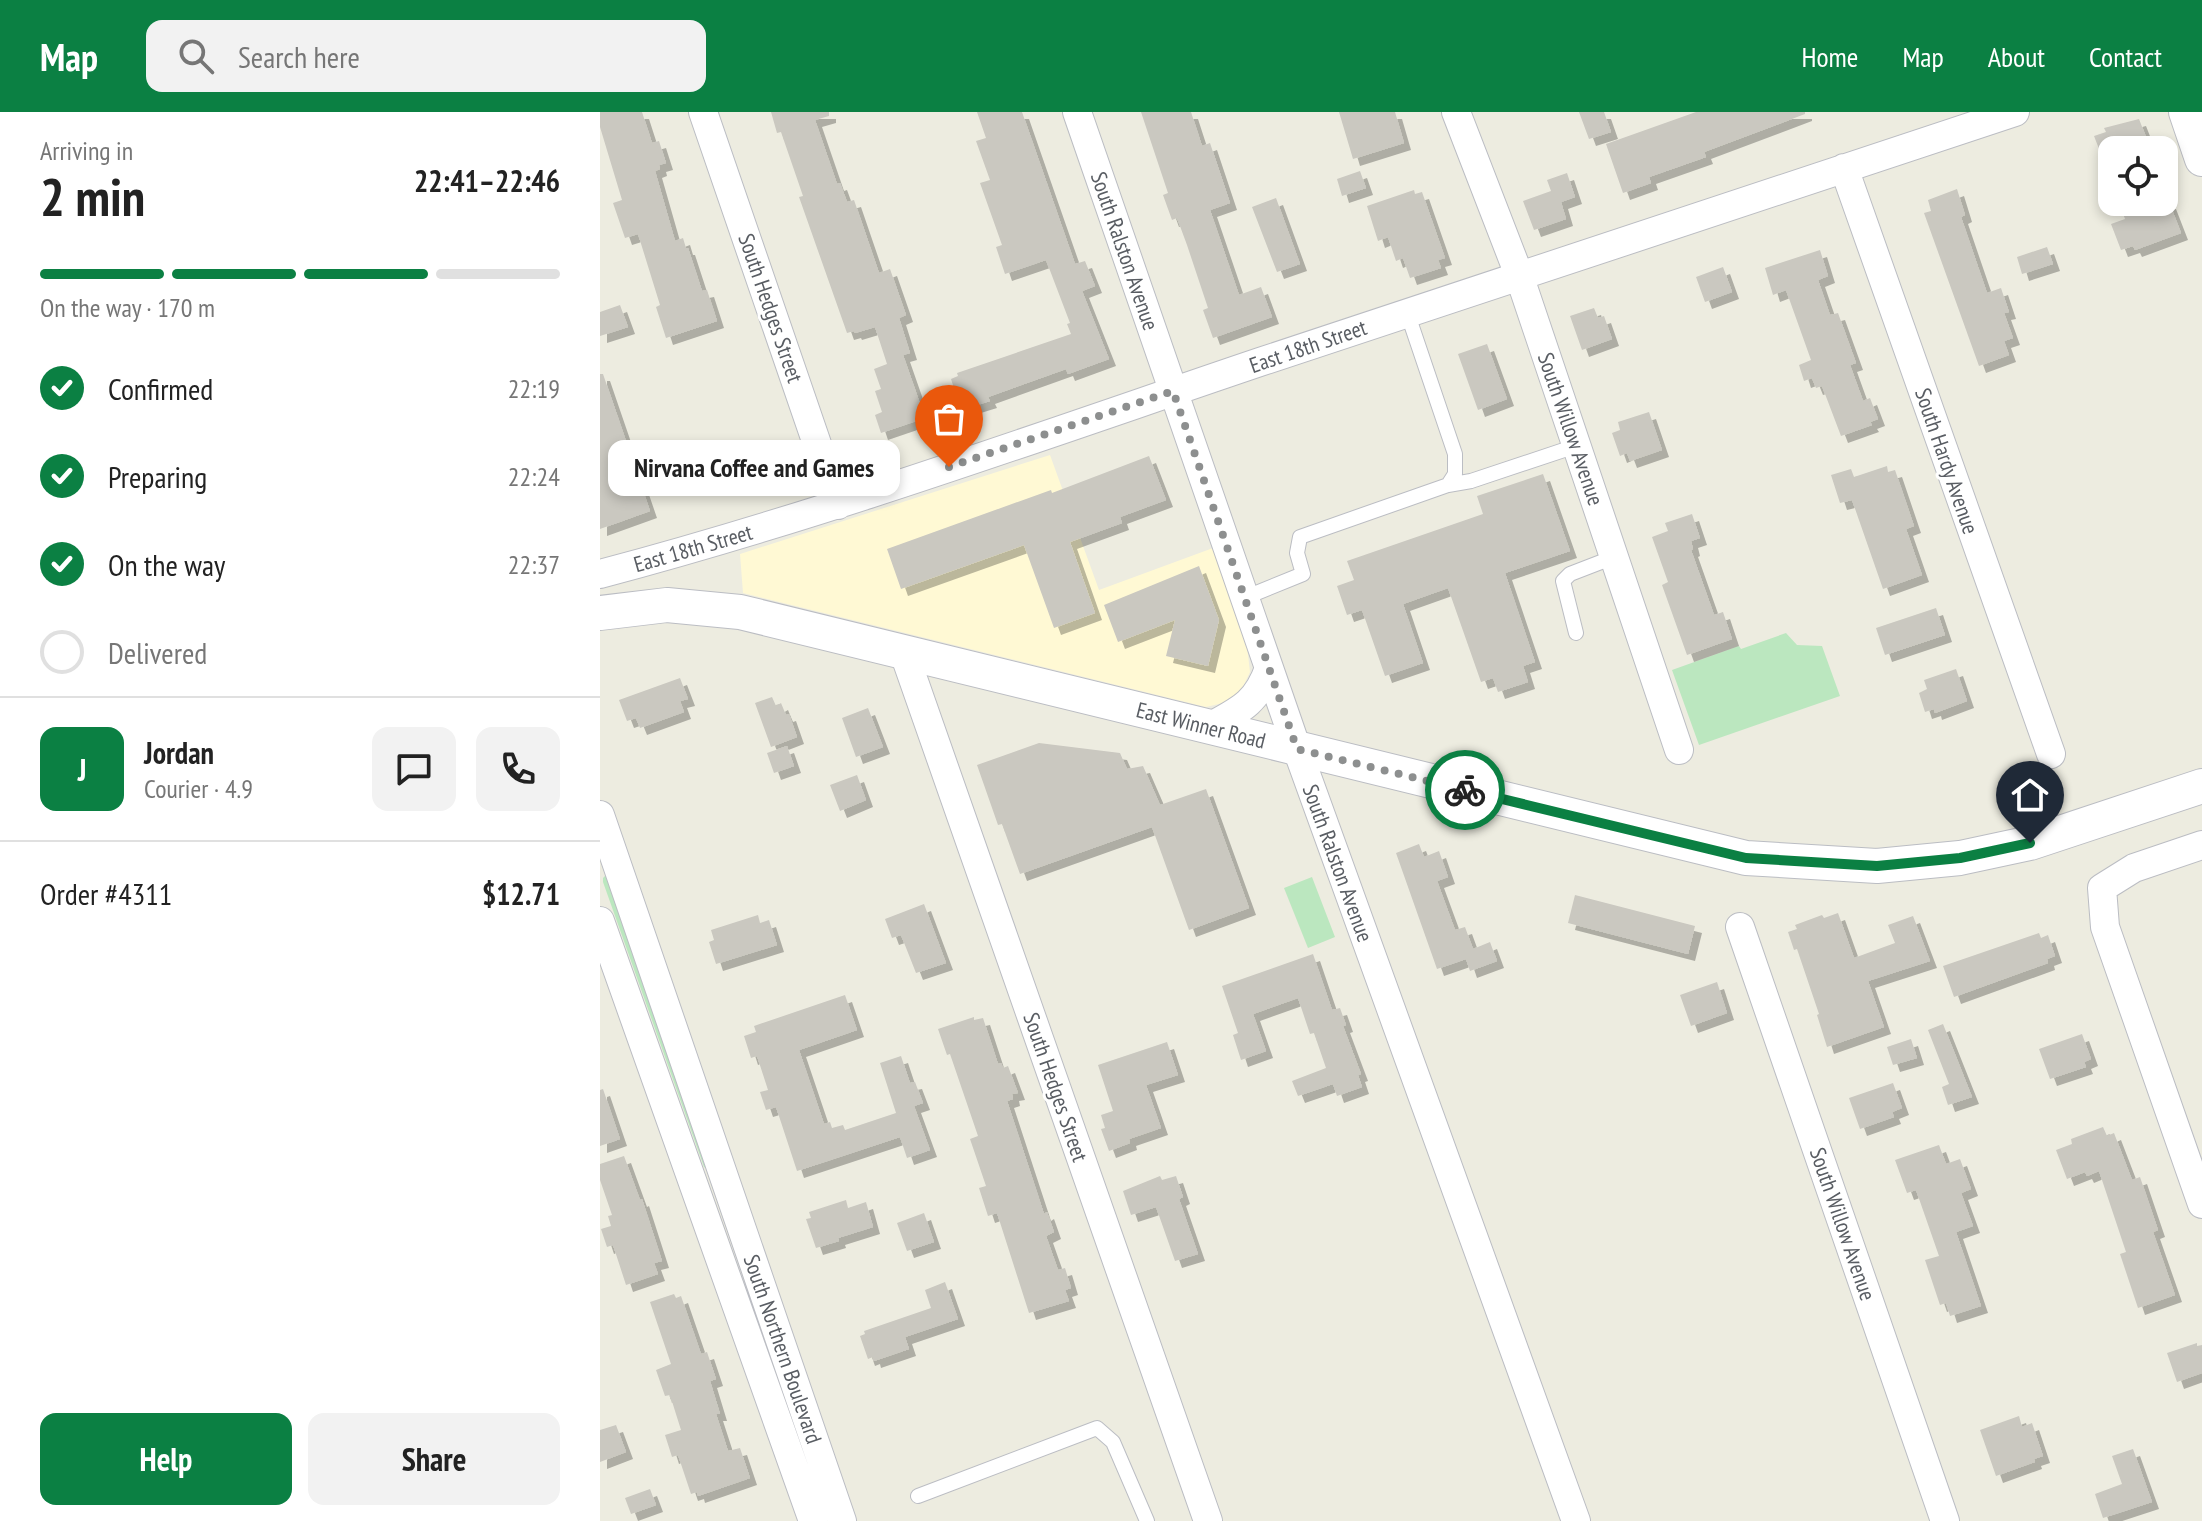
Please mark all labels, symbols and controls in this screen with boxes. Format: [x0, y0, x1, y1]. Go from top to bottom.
search box [146, 20, 706, 92]
text: Map [40, 32, 98, 81]
icon: search [174, 34, 218, 78]
text: Search here [238, 37, 360, 76]
text: Home [1802, 38, 1858, 75]
text: Map [1902, 38, 1944, 75]
text: About [1988, 38, 2045, 75]
text: Contact [2089, 38, 2162, 75]
text: Arriving in [40, 134, 133, 167]
map controls [2098, 136, 2178, 216]
button: locate [2098, 136, 2178, 216]
text: 22:41–22:46 [414, 161, 560, 200]
text: 2 min [40, 163, 145, 230]
street label: South Ralston Avenue [1085, 168, 1165, 334]
street label: South Hedges Street [732, 230, 810, 386]
text: On the way · 170 m [40, 291, 215, 324]
street label: East 18th Street [1246, 313, 1370, 379]
street label: South Willow Avenue [1532, 349, 1610, 509]
icon: check [40, 366, 84, 410]
text: Confirmed [108, 369, 213, 408]
text: 22:19 [508, 372, 560, 405]
street label: South Hardy Avenue [1909, 384, 1985, 538]
pin [915, 385, 983, 467]
icon: bag [927, 397, 971, 441]
callout: Nirvana Coffee and Games [609, 439, 901, 495]
text: Nirvana Coffee and Games [634, 451, 874, 484]
icon: check [40, 454, 84, 498]
text: Preparing [108, 457, 207, 496]
text: 22:24 [508, 460, 560, 493]
street label: East 18th Street [630, 518, 756, 578]
icon: check [40, 542, 84, 586]
text: On the way [108, 545, 225, 584]
text: 22:37 [508, 548, 560, 581]
text: Delivered [108, 633, 207, 672]
street label: East Winner Road [1133, 695, 1269, 755]
button: chat [372, 727, 456, 811]
button: phone [476, 727, 560, 811]
text: Jordan [144, 733, 214, 772]
text: J [78, 750, 86, 789]
courier [1425, 750, 1505, 830]
pin [1996, 761, 2064, 843]
icon: bike [1443, 768, 1487, 812]
text: Courier · 4.9 [144, 772, 253, 805]
icon: home [2008, 773, 2052, 817]
street label: South Ralston Avenue [1297, 780, 1379, 946]
text: Order #4311 [40, 874, 172, 913]
text: $12.71 [482, 874, 560, 913]
street label: South Hedges Street [1017, 1009, 1095, 1165]
street label: South Willow Avenue [1804, 1144, 1882, 1304]
street label: South Northern Boulevard [738, 1251, 828, 1447]
button: Help [40, 1413, 292, 1505]
button: Share [308, 1413, 560, 1505]

